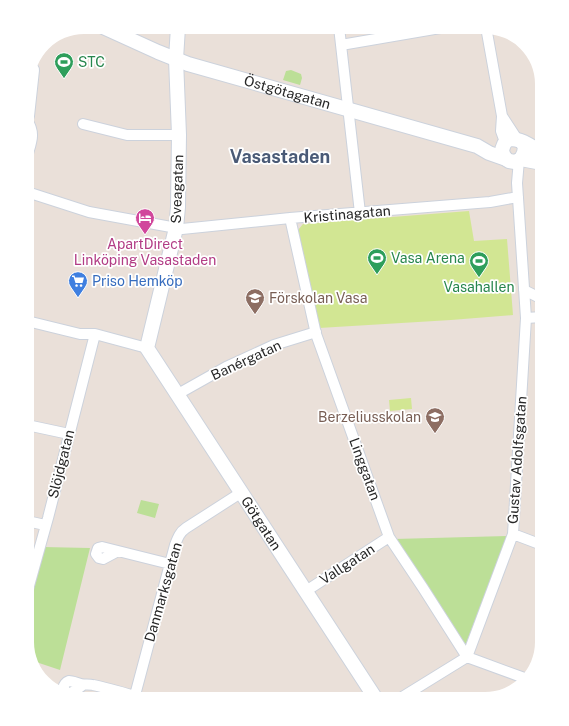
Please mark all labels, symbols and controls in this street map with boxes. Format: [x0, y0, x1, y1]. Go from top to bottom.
sports icon: STC [53, 51, 75, 79]
place label: STC [78, 54, 105, 70]
street label: Östgötagatan [242, 70, 332, 112]
district label: Vasastaden [230, 146, 330, 167]
street label: Sveagatan [168, 154, 186, 224]
street label: Kristinagatan [303, 202, 391, 226]
hotel icon: ApartDirect Linköping Vasastaden [134, 207, 156, 235]
place label: ApartDirect Linköping Vasastaden [74, 236, 216, 268]
sports icon: Vasa Arena [366, 247, 388, 275]
place label: Vasa Arena [391, 250, 465, 266]
sports icon: Vasahallen [468, 250, 490, 278]
supermarket icon: Priso Hemköp [67, 270, 89, 298]
place label: Priso Hemköp [92, 273, 183, 289]
place label: Vasahallen [443, 279, 515, 295]
school or university icon: Förskolan Vasa [244, 287, 266, 315]
place label: Förskolan Vasa [269, 290, 367, 306]
street label: Banérgatan [208, 337, 284, 383]
street label: Gustav Adolfsgatan [505, 395, 529, 525]
school or university icon: Berzeliusskolan [424, 406, 446, 434]
place label: Berzeliusskolan [318, 409, 421, 425]
street label: Slöjdgatan [45, 428, 77, 500]
street label: Linggatan [346, 436, 384, 502]
street label: Götgatan [238, 494, 285, 553]
street label: Danmarksgatan [141, 540, 185, 644]
street label: Vallgatan [317, 540, 377, 588]

